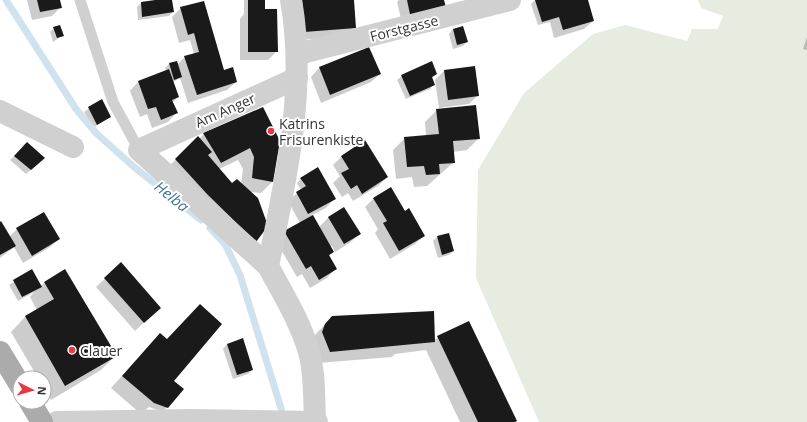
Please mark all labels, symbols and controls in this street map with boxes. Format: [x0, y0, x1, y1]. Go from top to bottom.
street label: Forstgasse [368, 10, 440, 46]
street label: Am Anger [192, 88, 258, 132]
place label: Katrins Frisurenkiste [279, 114, 363, 149]
marker: Katrins Frisurenkiste [266, 126, 276, 136]
water label: Helba [151, 176, 194, 216]
place label: Clauer [80, 341, 123, 360]
marker: Clauer [67, 345, 77, 355]
north arrow [12, 370, 52, 410]
text: N [35, 386, 50, 396]

